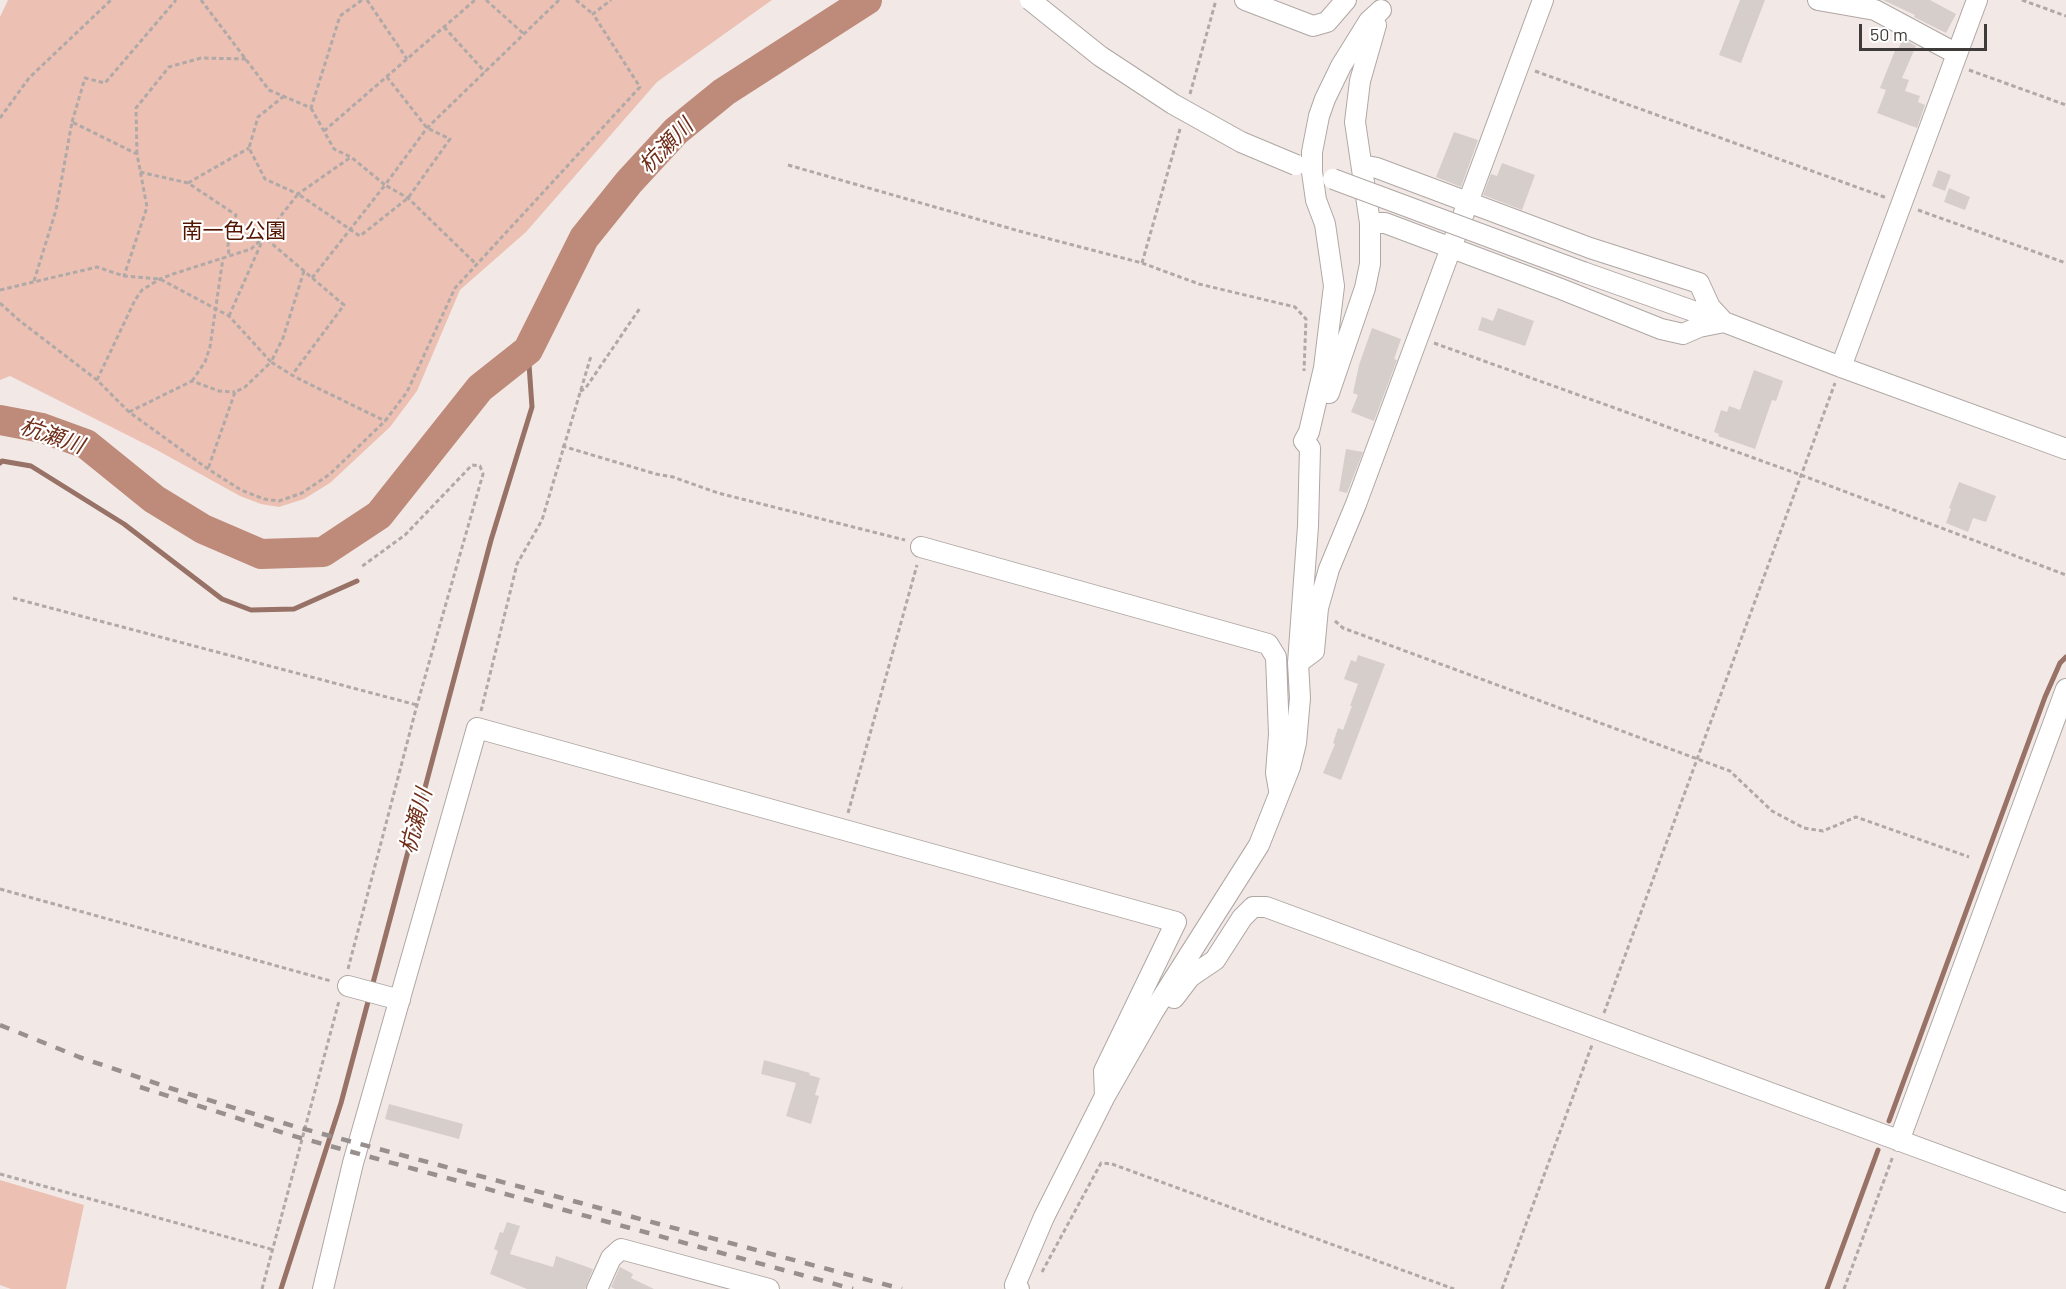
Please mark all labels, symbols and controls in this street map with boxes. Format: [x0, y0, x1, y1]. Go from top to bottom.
scale bar [1862, 12, 1990, 50]
text: 50 m [1870, 23, 1908, 45]
water label: 杭瀬川 [634, 113, 698, 179]
park label: 南一色公園 [182, 218, 286, 244]
water label: 杭瀬川 [17, 413, 87, 459]
water label: 杭瀬川 [395, 786, 437, 856]

